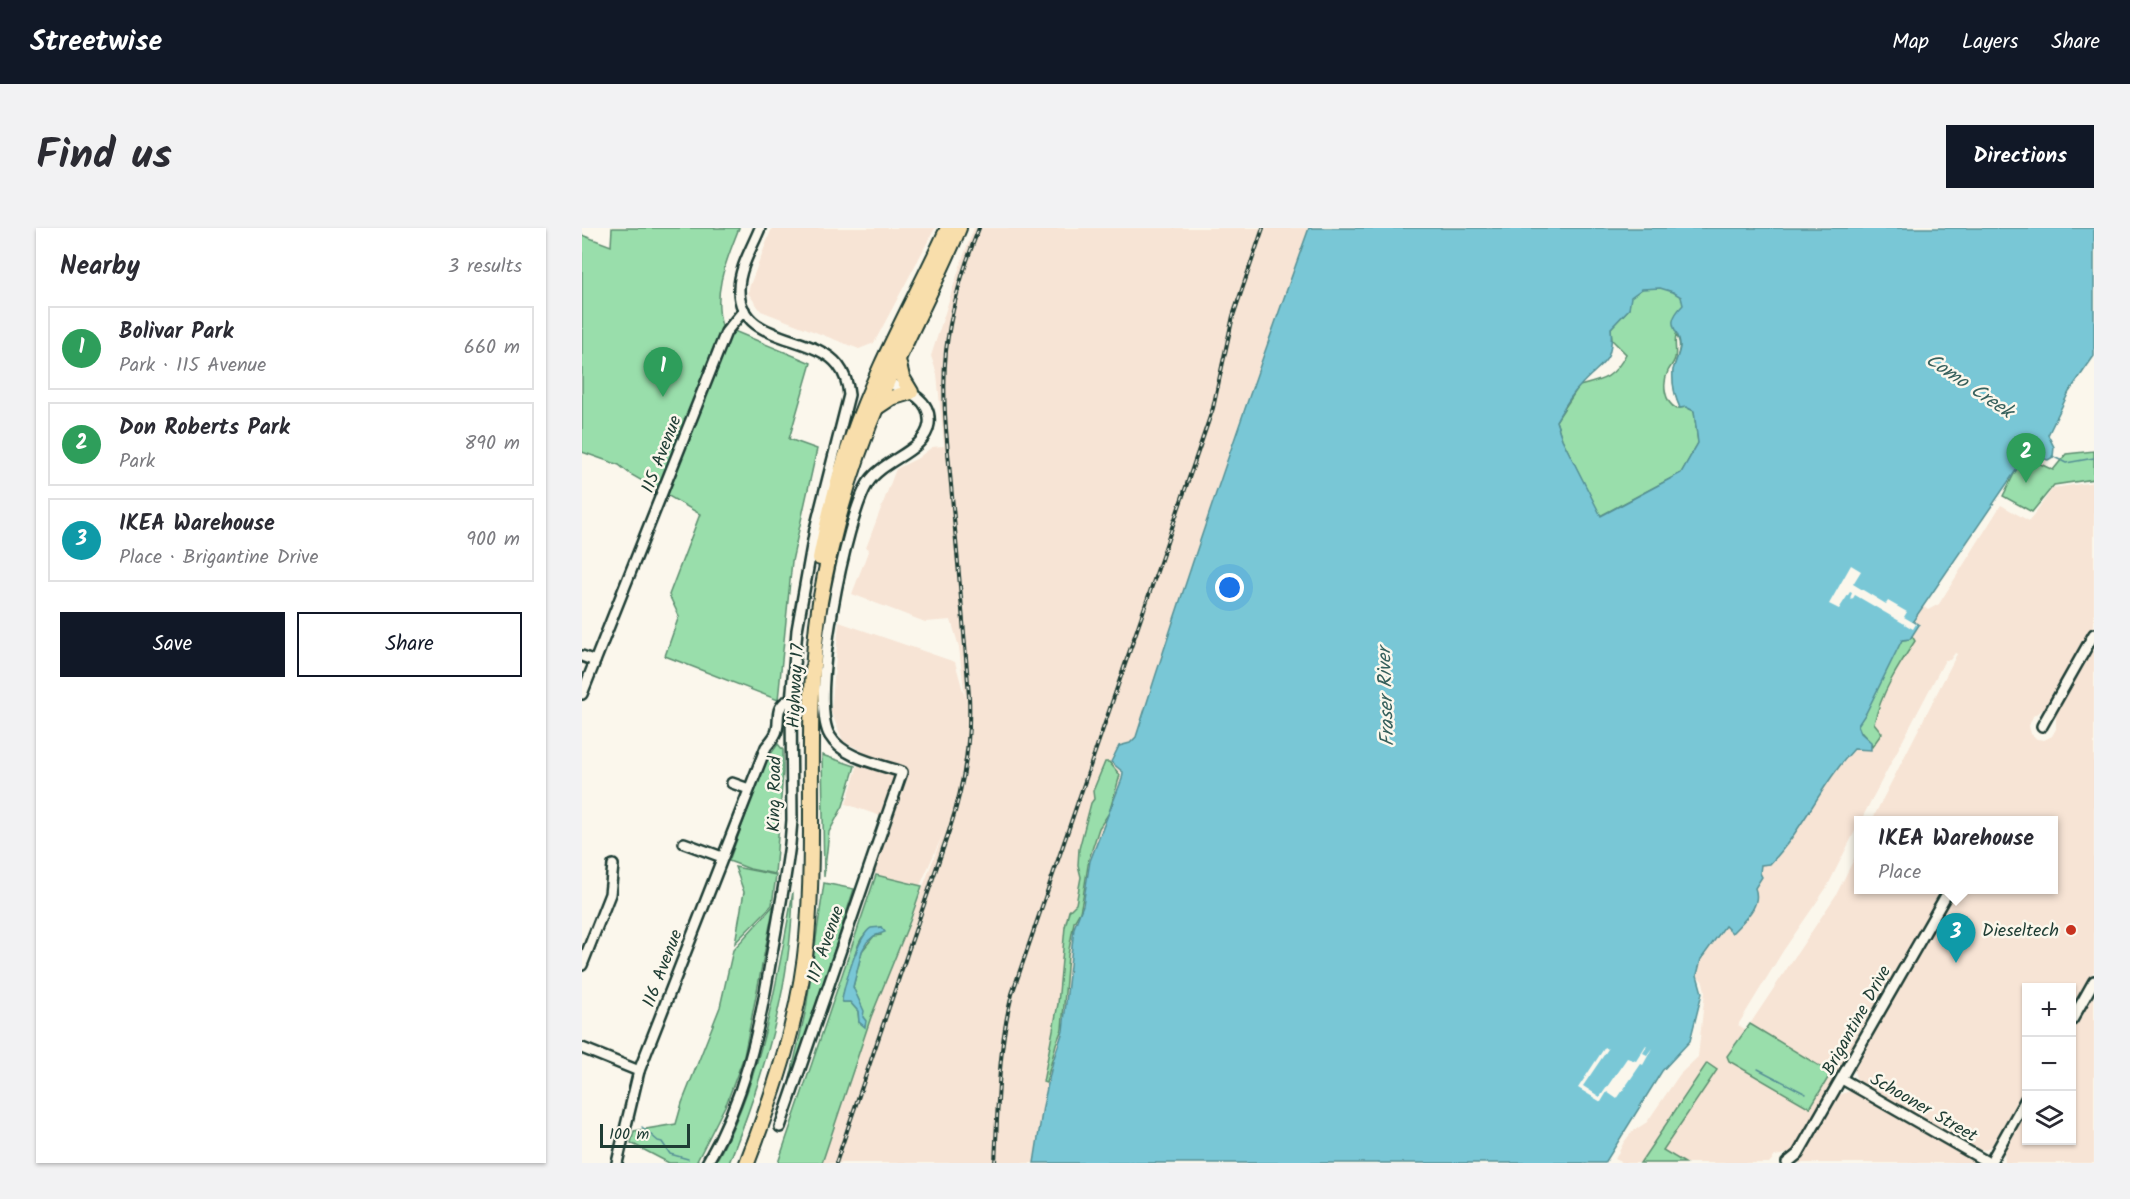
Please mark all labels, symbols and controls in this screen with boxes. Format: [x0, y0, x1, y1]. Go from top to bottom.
text: Streetwise [30, 20, 162, 65]
text: Map [1892, 26, 1929, 59]
text: Layers [1962, 26, 2018, 59]
text: Share [2051, 26, 2100, 59]
text: Find us [36, 123, 172, 190]
button: Directions [1946, 125, 2094, 188]
text: Nearby [60, 246, 140, 288]
text: 3 results [448, 251, 522, 283]
text: Bolivar Park [119, 315, 233, 350]
text: 1 [78, 332, 85, 364]
text: 660 m [464, 332, 520, 364]
water label: Como Creek [1918, 345, 2021, 429]
pin: 1 [644, 348, 682, 397]
text: Park · 115 Avenue [119, 350, 266, 382]
text: Don Roberts Park [119, 411, 290, 446]
street label: 115 Avenue [634, 411, 690, 498]
text: 2 [76, 428, 87, 460]
text: 890 m [464, 428, 520, 460]
pin: 2 [2006, 434, 2046, 483]
text: Park [119, 446, 155, 478]
text: IKEA Warehouse [119, 507, 275, 542]
text: 3 [76, 524, 87, 556]
text: 900 m [466, 524, 520, 556]
text: Place · Brigantine Drive [119, 542, 318, 574]
your location [1215, 573, 1244, 602]
button: Save [60, 612, 285, 677]
button: Share [297, 612, 522, 677]
street label: Highway 17 [780, 642, 813, 729]
water label: Fraser River [1369, 642, 1405, 747]
street label: King Road [760, 755, 791, 832]
popup [1854, 816, 2058, 894]
text: IKEA Warehouse [1878, 822, 2034, 857]
text: Place [1878, 857, 1921, 889]
street label: 117 Avenue [800, 902, 853, 987]
pin: 3 [1936, 914, 1976, 963]
place label: Dieseltech [1982, 917, 2059, 946]
marker: Dieseltech [2064, 923, 2078, 937]
street label: 116 Avenue [635, 925, 692, 1012]
street label: Brigantine Drive [1815, 960, 1900, 1081]
map controls [2022, 983, 2076, 1145]
button: + [2022, 983, 2076, 1037]
button: − [2022, 1037, 2076, 1091]
street label: Schooner Street [1864, 1066, 1983, 1151]
button: layers [2022, 1091, 2076, 1145]
scale bar [600, 1121, 690, 1148]
text: 100 m [609, 1122, 649, 1147]

